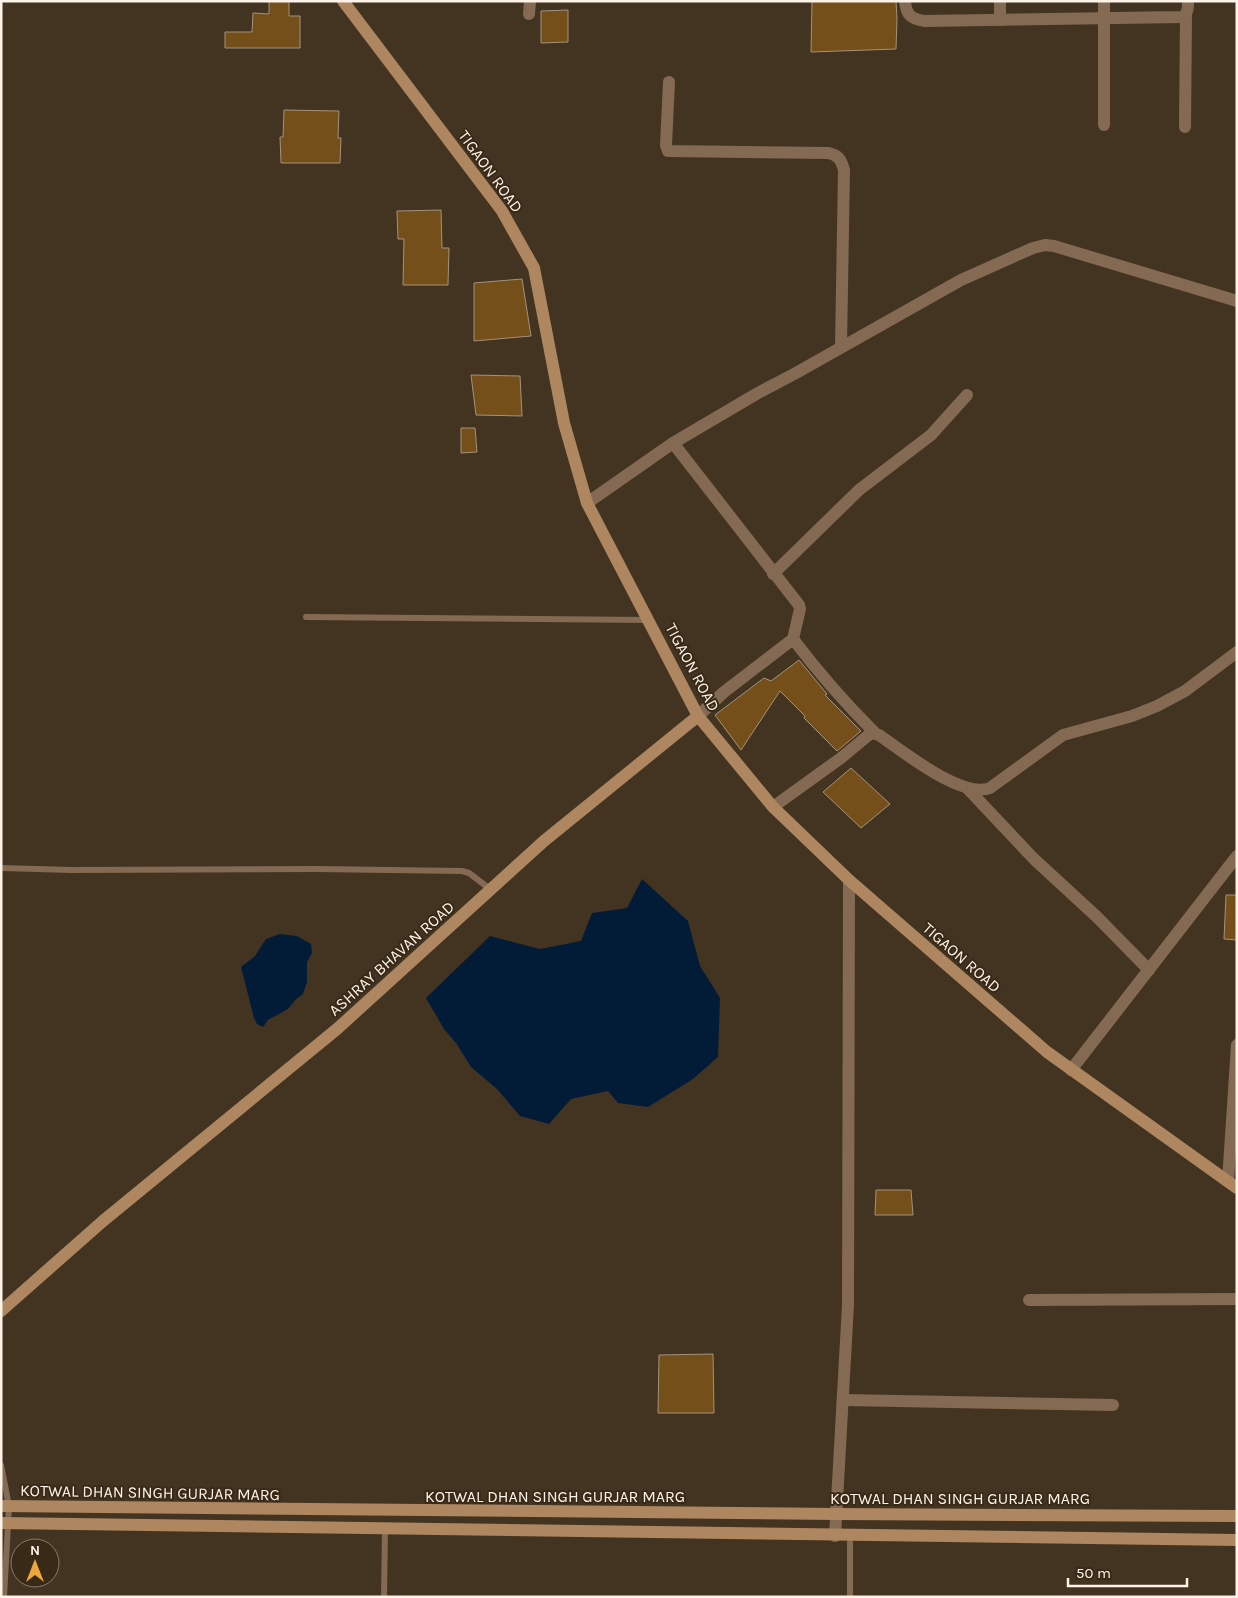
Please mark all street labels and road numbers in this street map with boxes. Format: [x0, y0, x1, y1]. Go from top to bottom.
street label: TIGAON ROAD [454, 126, 527, 216]
street label: TIGAON ROAD [661, 620, 724, 714]
street label: ASHRAY BHAVAN ROAD [325, 897, 458, 1020]
street label: TIGAON ROAD [919, 918, 1004, 996]
street label: KOTWAL DHAN SINGH GURJAR MARG [20, 1481, 280, 1504]
street label: KOTWAL DHAN SINGH GURJAR MARG [425, 1487, 685, 1506]
street label: KOTWAL DHAN SINGH GURJAR MARG [830, 1489, 1090, 1508]

